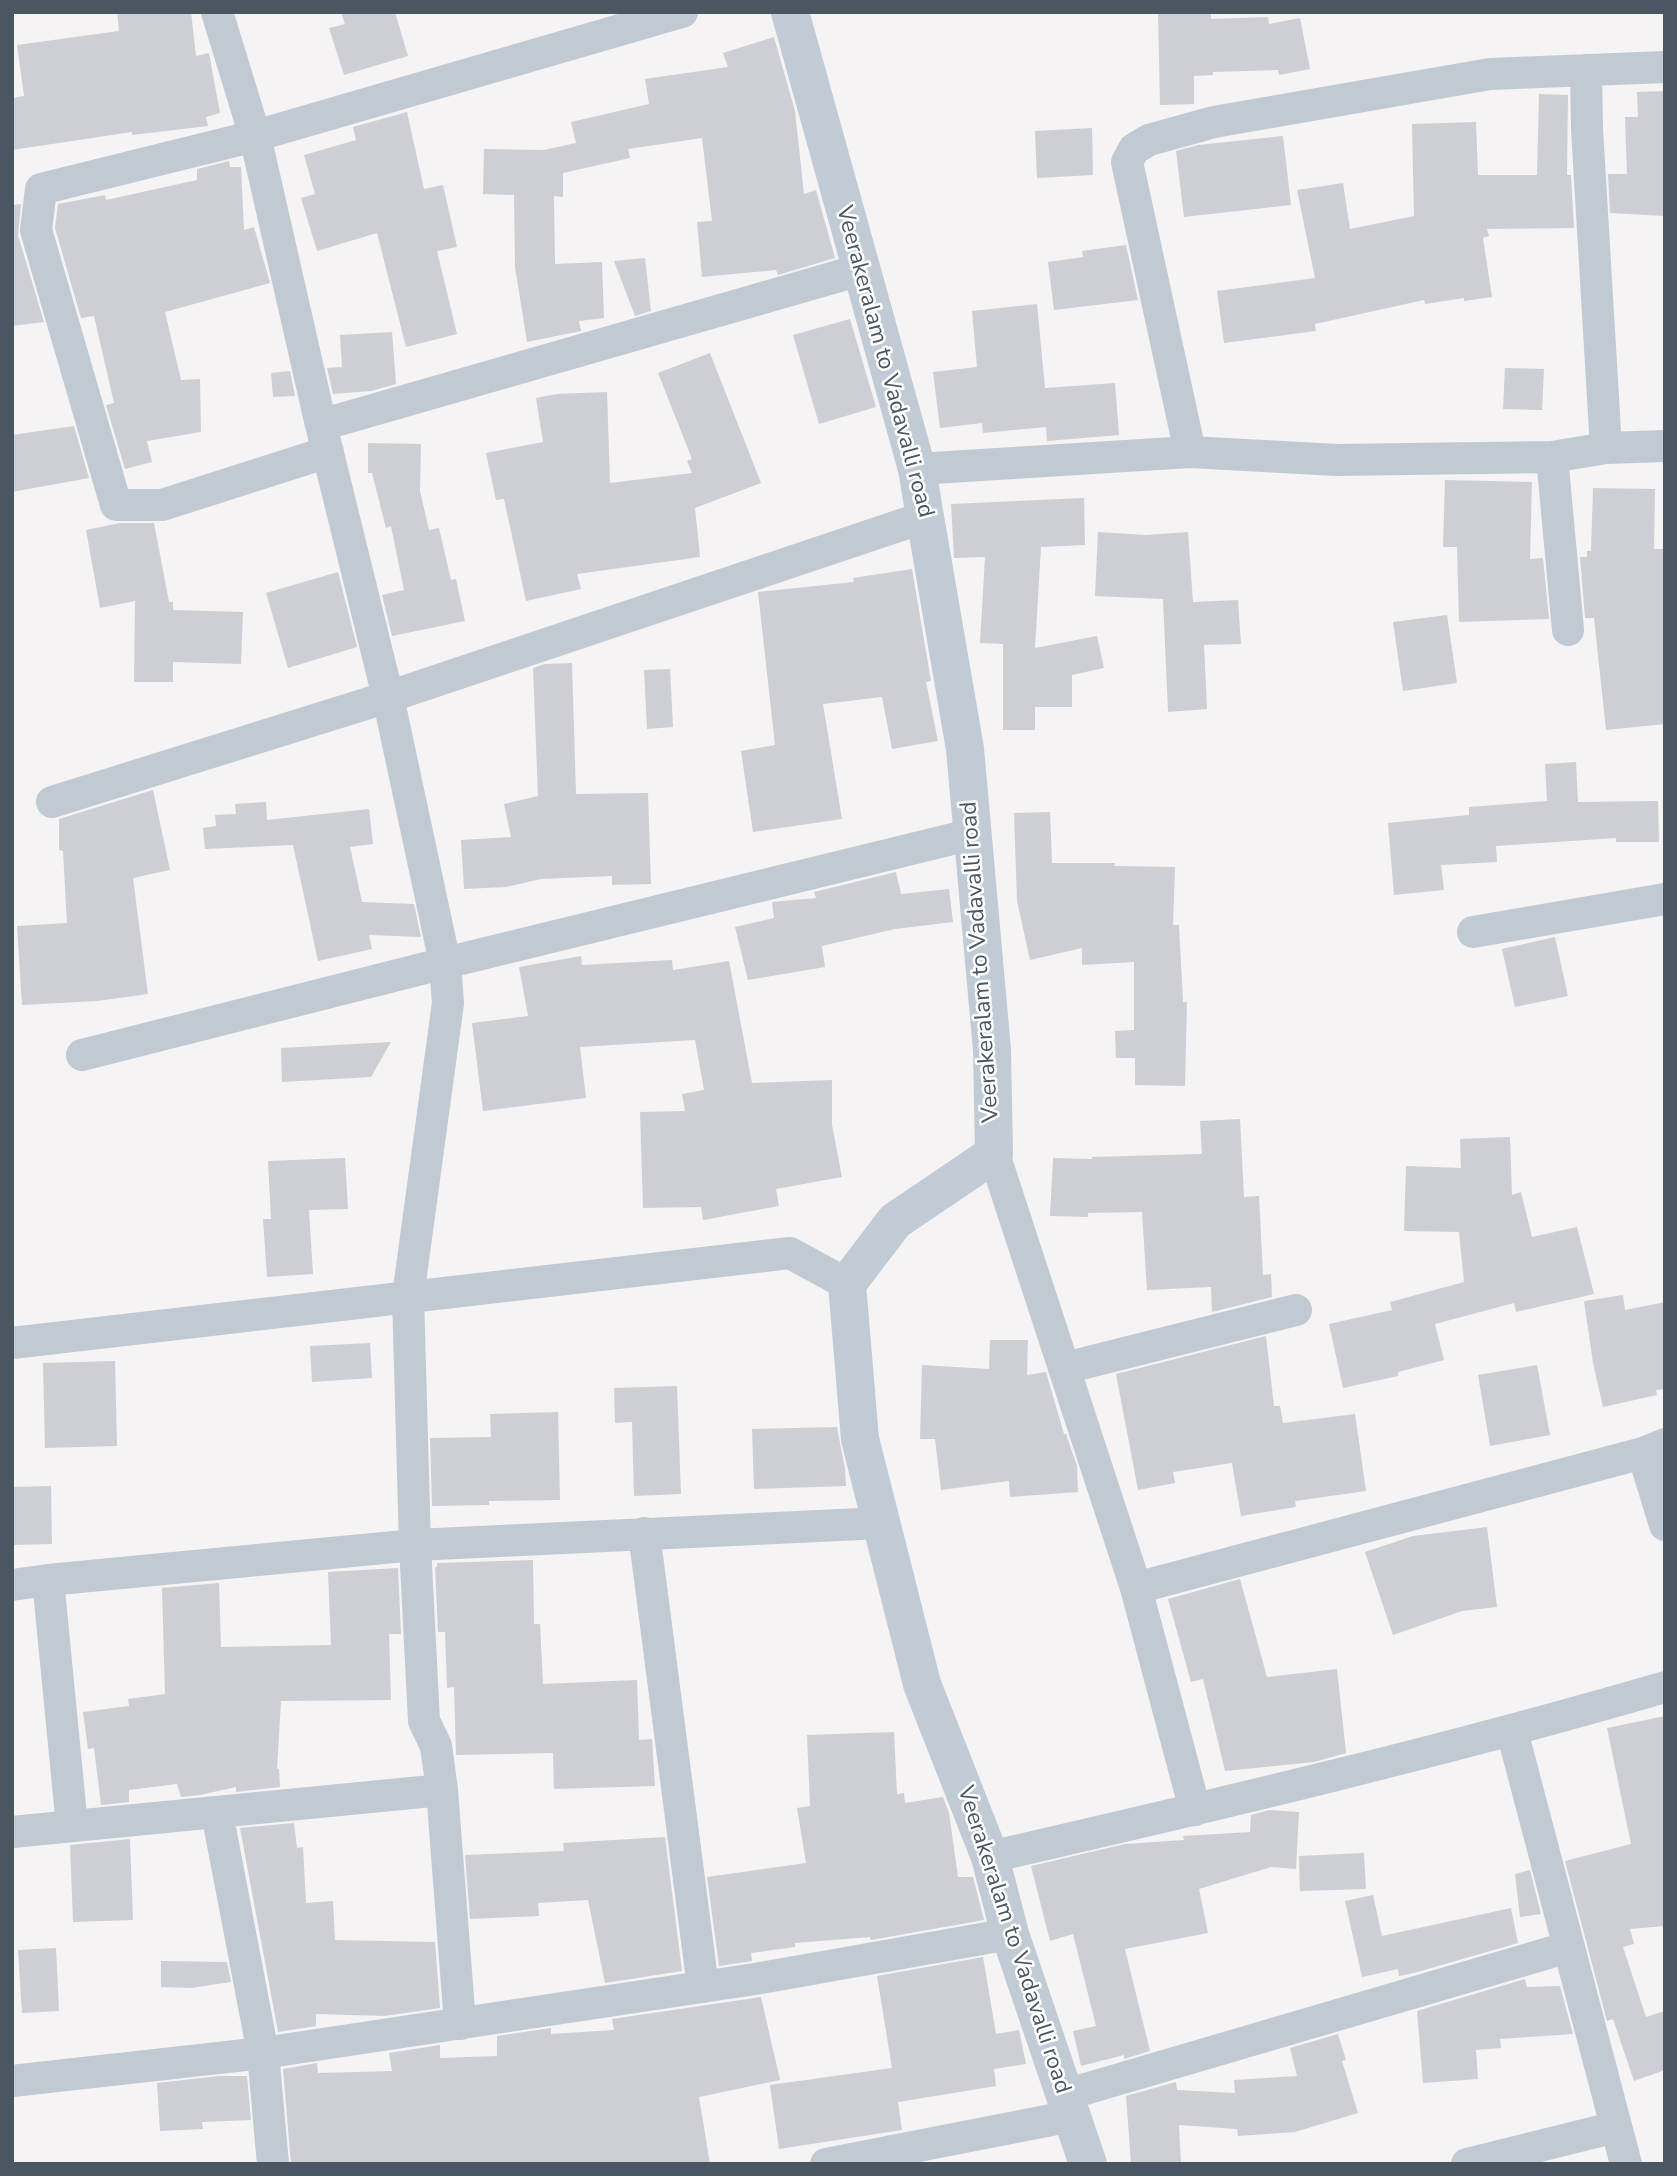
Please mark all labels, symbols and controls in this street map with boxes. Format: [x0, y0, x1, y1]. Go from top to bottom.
street label: Veerakeralam to Vadavalli road [829, 203, 939, 521]
street label: Veerakeralam to Vadavalli road [956, 801, 1006, 1123]
street label: Veerakeralam to Vadavalli road [950, 1783, 1076, 2097]

